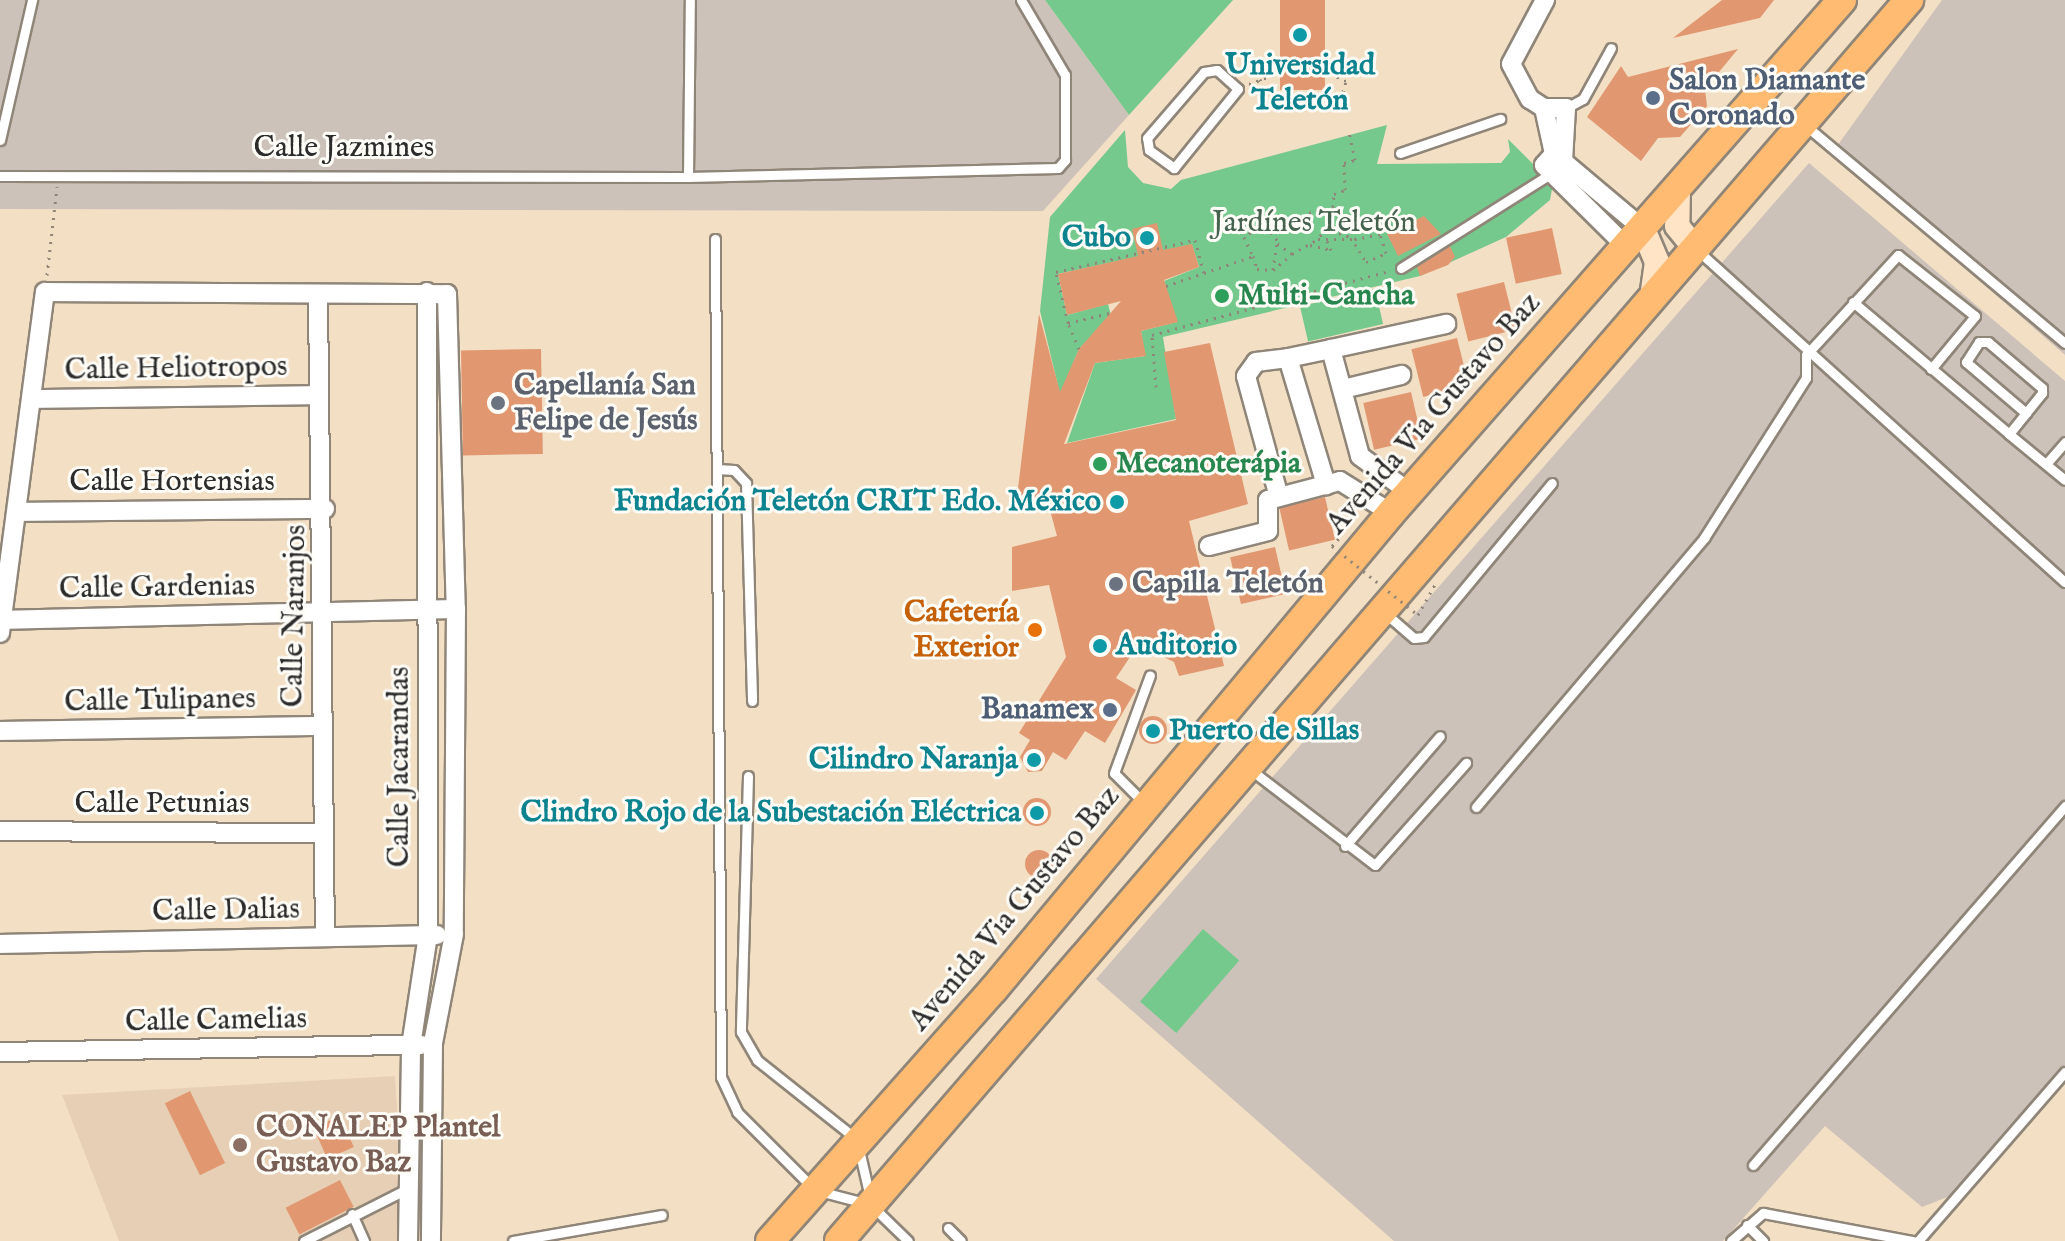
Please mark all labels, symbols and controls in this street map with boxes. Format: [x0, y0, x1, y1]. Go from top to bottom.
marker: Universidad Teletón [1291, 26, 1309, 44]
place label: Universidad Teletón [1225, 48, 1375, 118]
place label: Salon Diamante Coronado [1669, 63, 1865, 134]
marker: Salon Diamante Coronado [1644, 89, 1662, 107]
street label: Calle Jazmines [254, 130, 434, 166]
park label: Jardínes Teletón [1212, 205, 1416, 241]
place label: Cubo [1062, 220, 1131, 256]
marker: Cubo [1138, 229, 1156, 247]
place label: Multi-Cancha [1238, 278, 1414, 314]
street label: Avenida Via Gustavo Baz [1319, 286, 1549, 542]
marker: Multi-Cancha [1213, 287, 1231, 305]
street label: Calle Heliotropos [64, 349, 288, 389]
place label: Capellanía San Felipe de Jesús [514, 368, 698, 438]
marker: Capellanía San Felipe de Jesús [489, 394, 507, 412]
place label: Mecanoterápia [1116, 446, 1301, 482]
marker: Mecanoterápia [1091, 455, 1109, 473]
street label: Calle Hortensias [69, 464, 275, 500]
place label: Fundación Teletón CRIT Edo. México [614, 484, 1101, 520]
marker: Fundación Teletón CRIT Edo. México [1108, 493, 1126, 511]
street label: Calle Naranjos [275, 524, 315, 708]
place label: Capilla Teletón [1132, 566, 1324, 602]
street label: Calle Gardenias [59, 568, 255, 608]
marker: Capilla Teletón [1107, 575, 1125, 593]
place label: Cafetería Exterior [904, 595, 1019, 666]
marker: Cafetería Exterior [1026, 621, 1044, 639]
place label: Auditorio [1116, 628, 1237, 664]
marker: Auditorio [1091, 637, 1109, 655]
street label: Calle Jacarandas [382, 667, 418, 867]
street label: Calle Tulipanes [64, 681, 256, 721]
place label: Banamex [981, 692, 1094, 728]
marker: Banamex [1101, 701, 1119, 719]
place label: Puerto de Sillas [1169, 713, 1359, 749]
marker: Puerto de Sillas [1144, 722, 1162, 740]
place label: Cilindro Naranja [809, 742, 1018, 778]
marker: Cilindro Naranja [1025, 751, 1043, 769]
street label: Avenida Via Gustavo Baz [902, 779, 1128, 1039]
street label: Calle Petunias [74, 786, 250, 822]
place label: Clindro Rojo de la Subestación Eléctrica [521, 795, 1021, 831]
marker: Clindro Rojo de la Subestación Eléctrica [1028, 804, 1046, 822]
street label: Calle Dalias [152, 892, 300, 930]
street label: Calle Camelias [125, 1001, 307, 1041]
place label: CONALEP Plantel Gustavo Baz [256, 1110, 500, 1180]
marker: CONALEP Plantel Gustavo Baz [231, 1136, 249, 1154]

